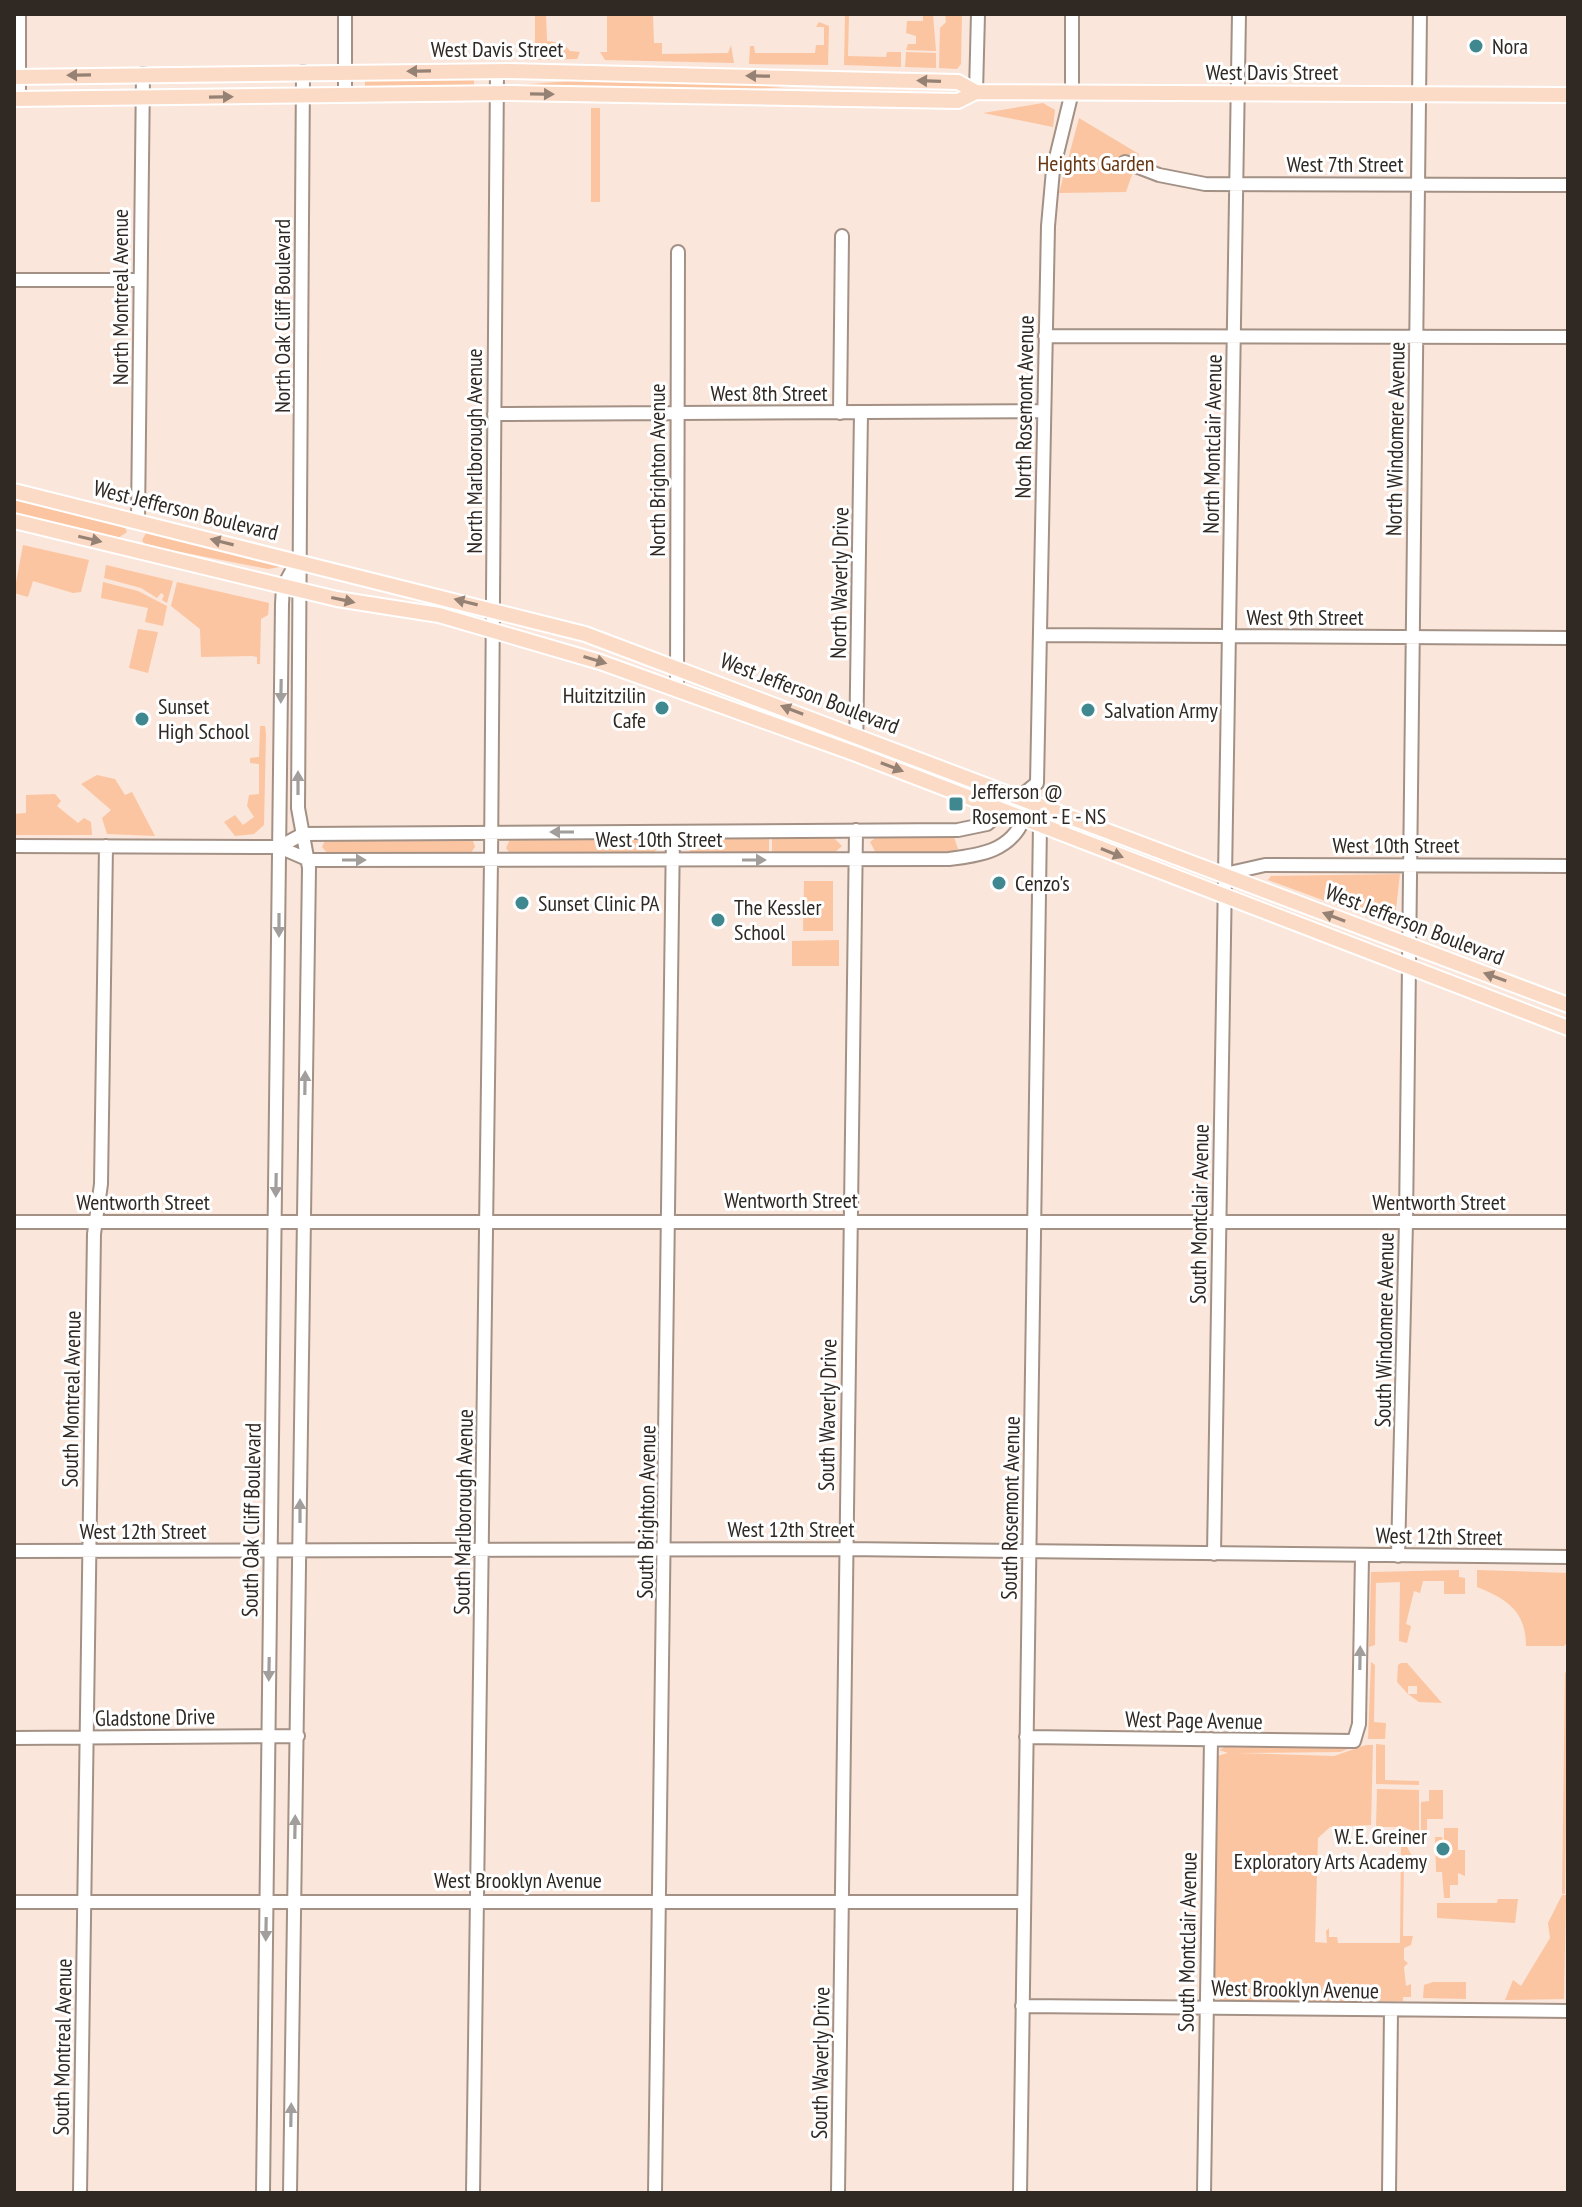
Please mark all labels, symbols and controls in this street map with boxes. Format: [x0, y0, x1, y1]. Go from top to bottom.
place label: Nora [1492, 32, 1528, 60]
street label: West Davis Street [431, 35, 563, 63]
marker: Nora [1467, 37, 1485, 55]
street label: West Davis Street [1206, 58, 1338, 86]
one-way arrow [406, 65, 431, 77]
one-way arrow [66, 69, 91, 81]
one-way arrow [745, 70, 770, 82]
one-way arrow [916, 74, 941, 87]
one-way arrow [530, 87, 555, 100]
one-way arrow [209, 91, 234, 103]
park label: Heights Garden [1038, 149, 1154, 177]
street label: West 7th Street [1287, 150, 1403, 178]
street label: North Montreal Avenue [106, 209, 134, 385]
street label: North Oak Cliff Boulevard [268, 219, 296, 413]
street label: North Rosemont Avenue [1008, 315, 1040, 499]
street label: North Windomere Avenue [1379, 342, 1411, 536]
street label: North Marlborough Avenue [460, 348, 488, 554]
street label: North Montclair Avenue [1196, 354, 1228, 534]
street label: West 8th Street [710, 379, 828, 407]
street label: North Brighton Avenue [643, 383, 671, 557]
street label: West Jefferson Boulevard [91, 474, 281, 546]
street label: North Waverly Drive [824, 507, 854, 659]
one-way arrow [77, 534, 102, 546]
one-way arrow [209, 535, 234, 547]
one-way arrow [330, 595, 355, 607]
one-way arrow [453, 595, 478, 608]
street label: West 9th Street [1246, 603, 1364, 631]
street label: West Jefferson Boulevard [717, 646, 903, 740]
one-way arrow [583, 654, 607, 667]
one-way arrow [275, 679, 287, 704]
place label: Huitzitzilin Cafe [563, 681, 646, 734]
place label: Sunset High School [158, 692, 250, 745]
place label: Salvation Army [1104, 696, 1218, 724]
marker: Huitzitzilin Cafe [653, 699, 671, 717]
marker: Salvation Army [1079, 701, 1097, 719]
one-way arrow [780, 703, 804, 716]
marker: Sunset High School [133, 710, 151, 728]
one-way arrow [880, 761, 904, 774]
one-way arrow [292, 770, 304, 795]
place label: Jefferson @ Rosemont - E - NS [971, 777, 1106, 830]
marker: Jefferson @ Rosemont - E - NS [947, 795, 965, 813]
street label: West 10th Street [596, 825, 722, 853]
one-way arrow [549, 826, 574, 838]
street label: West 10th Street [1333, 831, 1459, 859]
one-way arrow [1101, 847, 1125, 860]
one-way arrow [742, 853, 767, 866]
one-way arrow [342, 854, 367, 866]
place label: Cenzo's [1015, 869, 1070, 897]
marker: Cenzo's [990, 874, 1008, 892]
street label: West Jefferson Boulevard [1322, 877, 1508, 971]
place label: Sunset Clinic PA [538, 889, 660, 917]
place label: The Kessler School [734, 893, 821, 946]
marker: Sunset Clinic PA [513, 894, 531, 912]
one-way arrow [1322, 910, 1346, 923]
marker: The Kessler School [709, 911, 727, 929]
one-way arrow [273, 913, 285, 938]
one-way arrow [1483, 971, 1507, 983]
one-way arrow [298, 1070, 311, 1095]
street label: South Montclair Avenue [1183, 1124, 1215, 1304]
one-way arrow [269, 1173, 282, 1198]
street label: Wentworth Street [724, 1186, 858, 1214]
street label: Wentworth Street [76, 1188, 210, 1216]
street label: Wentworth Street [1372, 1188, 1506, 1216]
street label: South Windomere Avenue [1368, 1232, 1400, 1428]
street label: South Montreal Avenue [55, 1310, 87, 1488]
street label: South Waverly Drive [812, 1339, 842, 1491]
street label: South Marlborough Avenue [447, 1409, 479, 1615]
street label: South Rosemont Avenue [994, 1416, 1026, 1600]
street label: South Oak Cliff Boulevard [235, 1423, 267, 1617]
street label: South Brighton Avenue [630, 1425, 662, 1599]
one-way arrow [294, 1498, 306, 1523]
street label: West 12th Street [728, 1515, 854, 1543]
street label: West 12th Street [80, 1517, 206, 1545]
street label: West 12th Street [1375, 1521, 1503, 1551]
one-way arrow [1354, 1645, 1367, 1670]
one-way arrow [263, 1657, 275, 1682]
street label: Gladstone Drive [95, 1702, 215, 1732]
street label: West Page Avenue [1125, 1705, 1263, 1735]
one-way arrow [289, 1814, 302, 1839]
place label: W. E. Greiner Exploratory Arts Academy [1234, 1822, 1428, 1875]
marker: W. E. Greiner Exploratory Arts Academy [1434, 1840, 1452, 1858]
street label: South Montclair Avenue [1171, 1852, 1203, 2032]
street label: West Brooklyn Avenue [434, 1866, 602, 1894]
one-way arrow [260, 1917, 272, 1942]
street label: South Montreal Avenue [46, 1958, 78, 2136]
street label: West Brooklyn Avenue [1211, 1974, 1379, 2004]
street label: South Waverly Drive [805, 1987, 835, 2139]
one-way arrow [285, 2102, 297, 2127]

